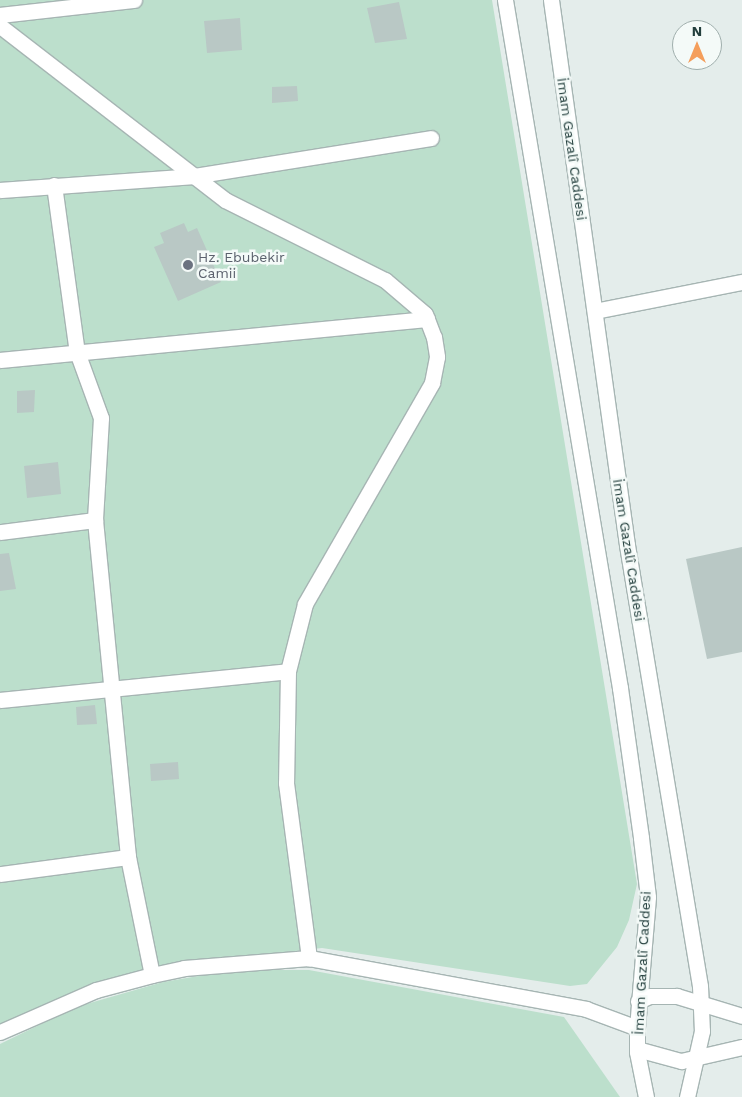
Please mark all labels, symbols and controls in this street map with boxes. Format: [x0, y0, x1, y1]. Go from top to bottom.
north arrow [672, 20, 722, 70]
text: N [692, 23, 702, 39]
street label: İmam Gazalî Caddesi [554, 77, 590, 221]
place label: Hz. Ebubekir Camii [198, 249, 285, 282]
marker: Hz. Ebubekir Camii [182, 259, 194, 271]
street label: İmam Gazalî Caddesi [609, 478, 649, 622]
street label: İmam Gazalî Caddesi [630, 891, 654, 1035]

